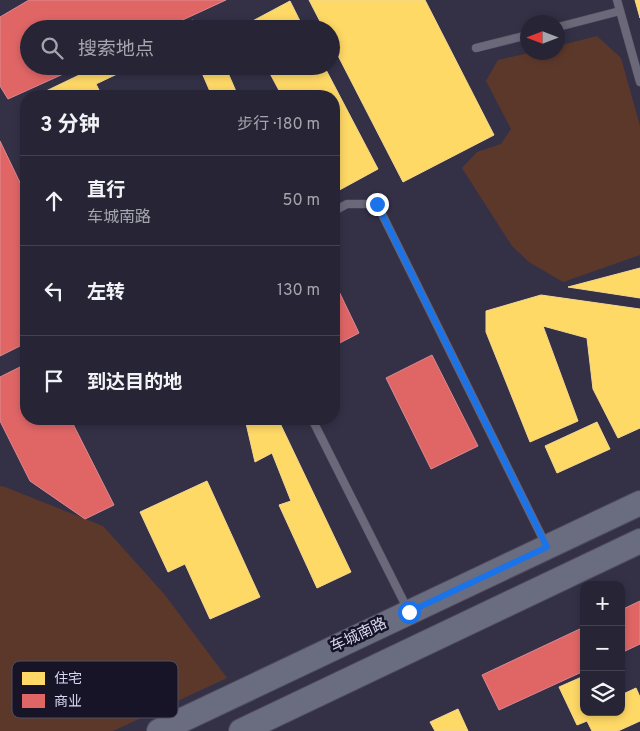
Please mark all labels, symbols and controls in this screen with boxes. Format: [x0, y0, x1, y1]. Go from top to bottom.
north arrow [520, 15, 565, 60]
search box [20, 20, 340, 75]
icon: search [38, 34, 66, 62]
text: 搜索地点 [78, 38, 154, 62]
text: 3 分钟 [40, 112, 100, 139]
text: 步行 · 180 m [237, 115, 320, 135]
text: 直行 [87, 179, 125, 203]
icon: ahead [40, 187, 68, 215]
text: 50 m [283, 191, 320, 211]
route end [366, 193, 389, 216]
text: 车城南路 [87, 208, 151, 228]
icon: left [40, 277, 68, 305]
text: 左转 [87, 281, 125, 305]
text: 130 m [277, 281, 320, 301]
icon: arrive [40, 367, 68, 395]
text: 到达目的地 [87, 371, 182, 395]
map controls [580, 581, 625, 716]
button: + [580, 581, 625, 626]
route start [398, 601, 421, 624]
street label: 车城南路 [328, 615, 390, 657]
button: − [580, 626, 625, 671]
legend [12, 661, 178, 718]
text: 住宅 [54, 671, 82, 688]
button: layers [580, 671, 625, 716]
text: 商业 [54, 694, 82, 711]

